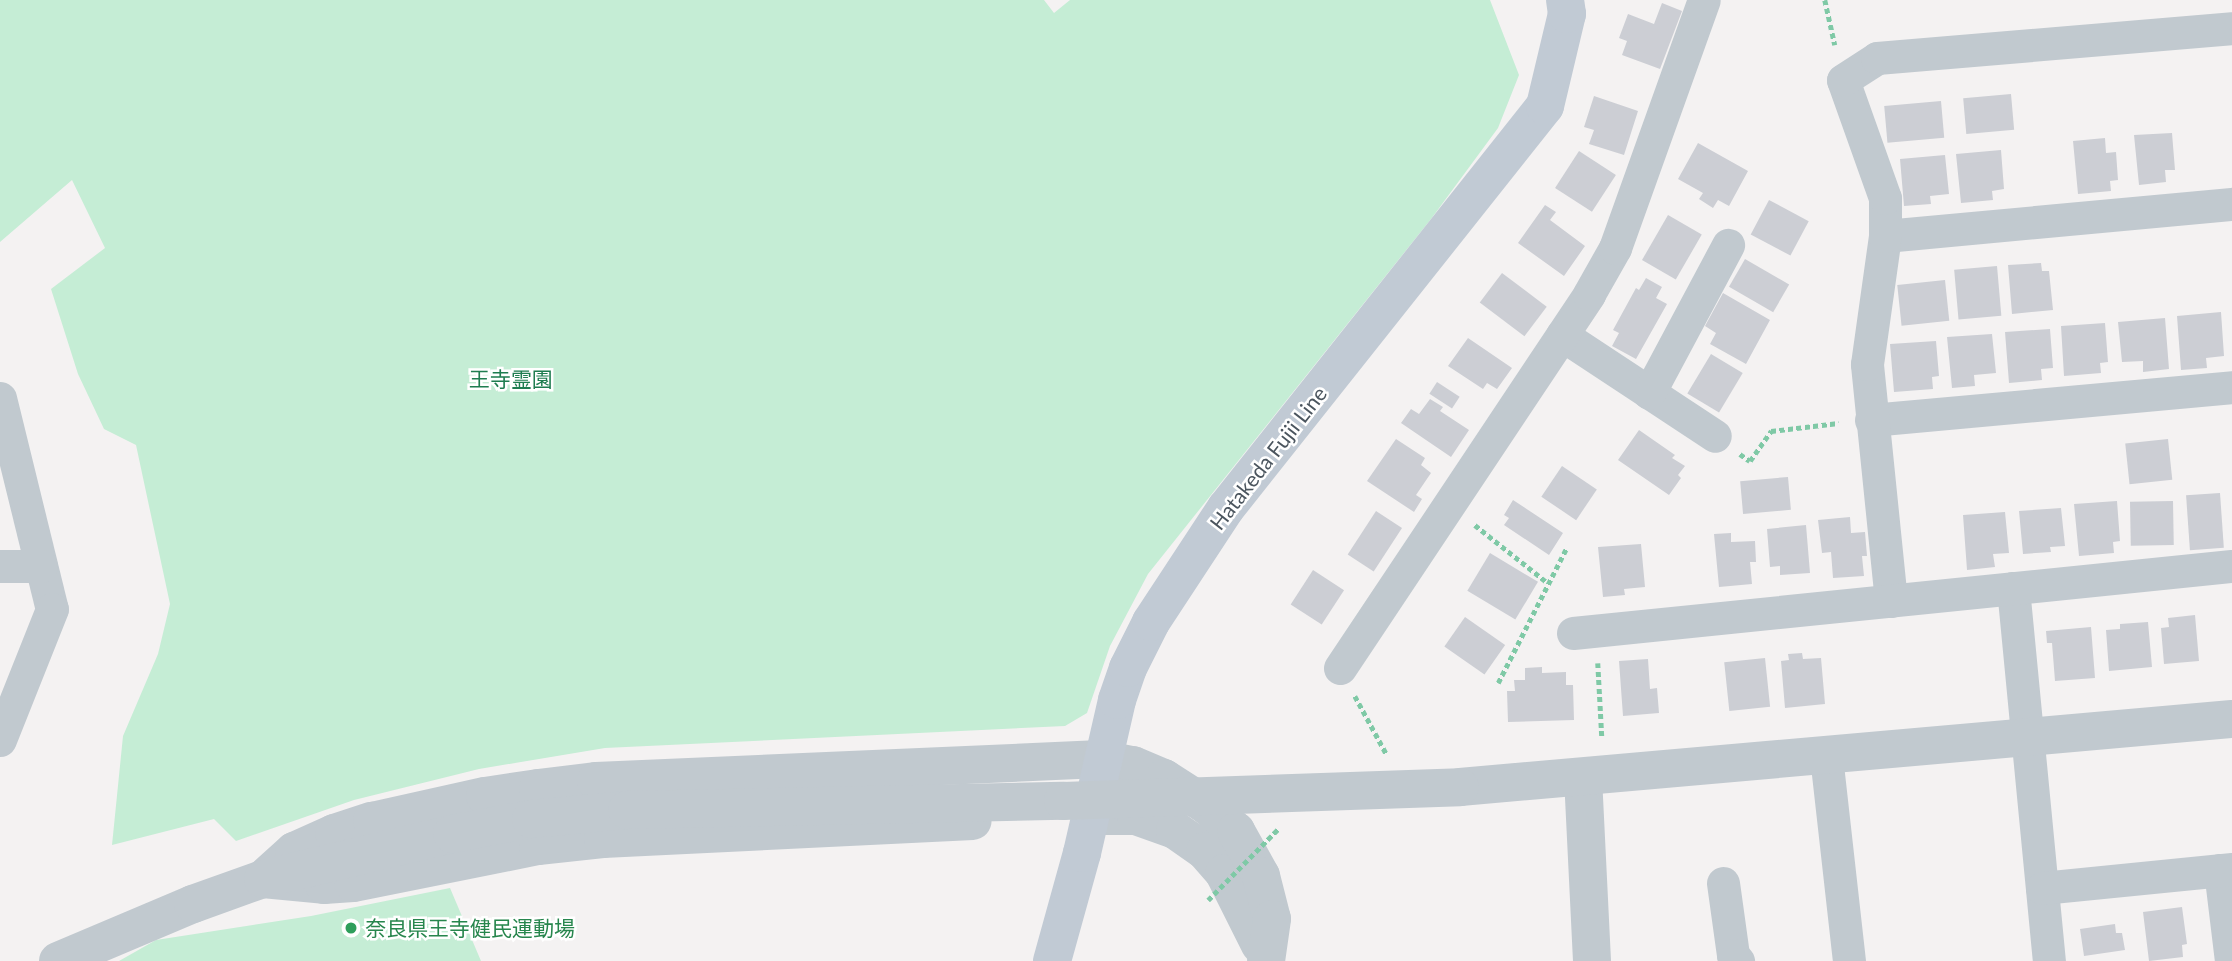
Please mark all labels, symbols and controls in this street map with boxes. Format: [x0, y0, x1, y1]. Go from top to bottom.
park label: 王寺霊園 [469, 366, 553, 392]
street label: Hatakeda Fujii Line [1204, 381, 1332, 535]
place label: 奈良県王寺健民運動場 [365, 915, 575, 941]
marker: 奈良県王寺健民運動場 [343, 920, 359, 936]

